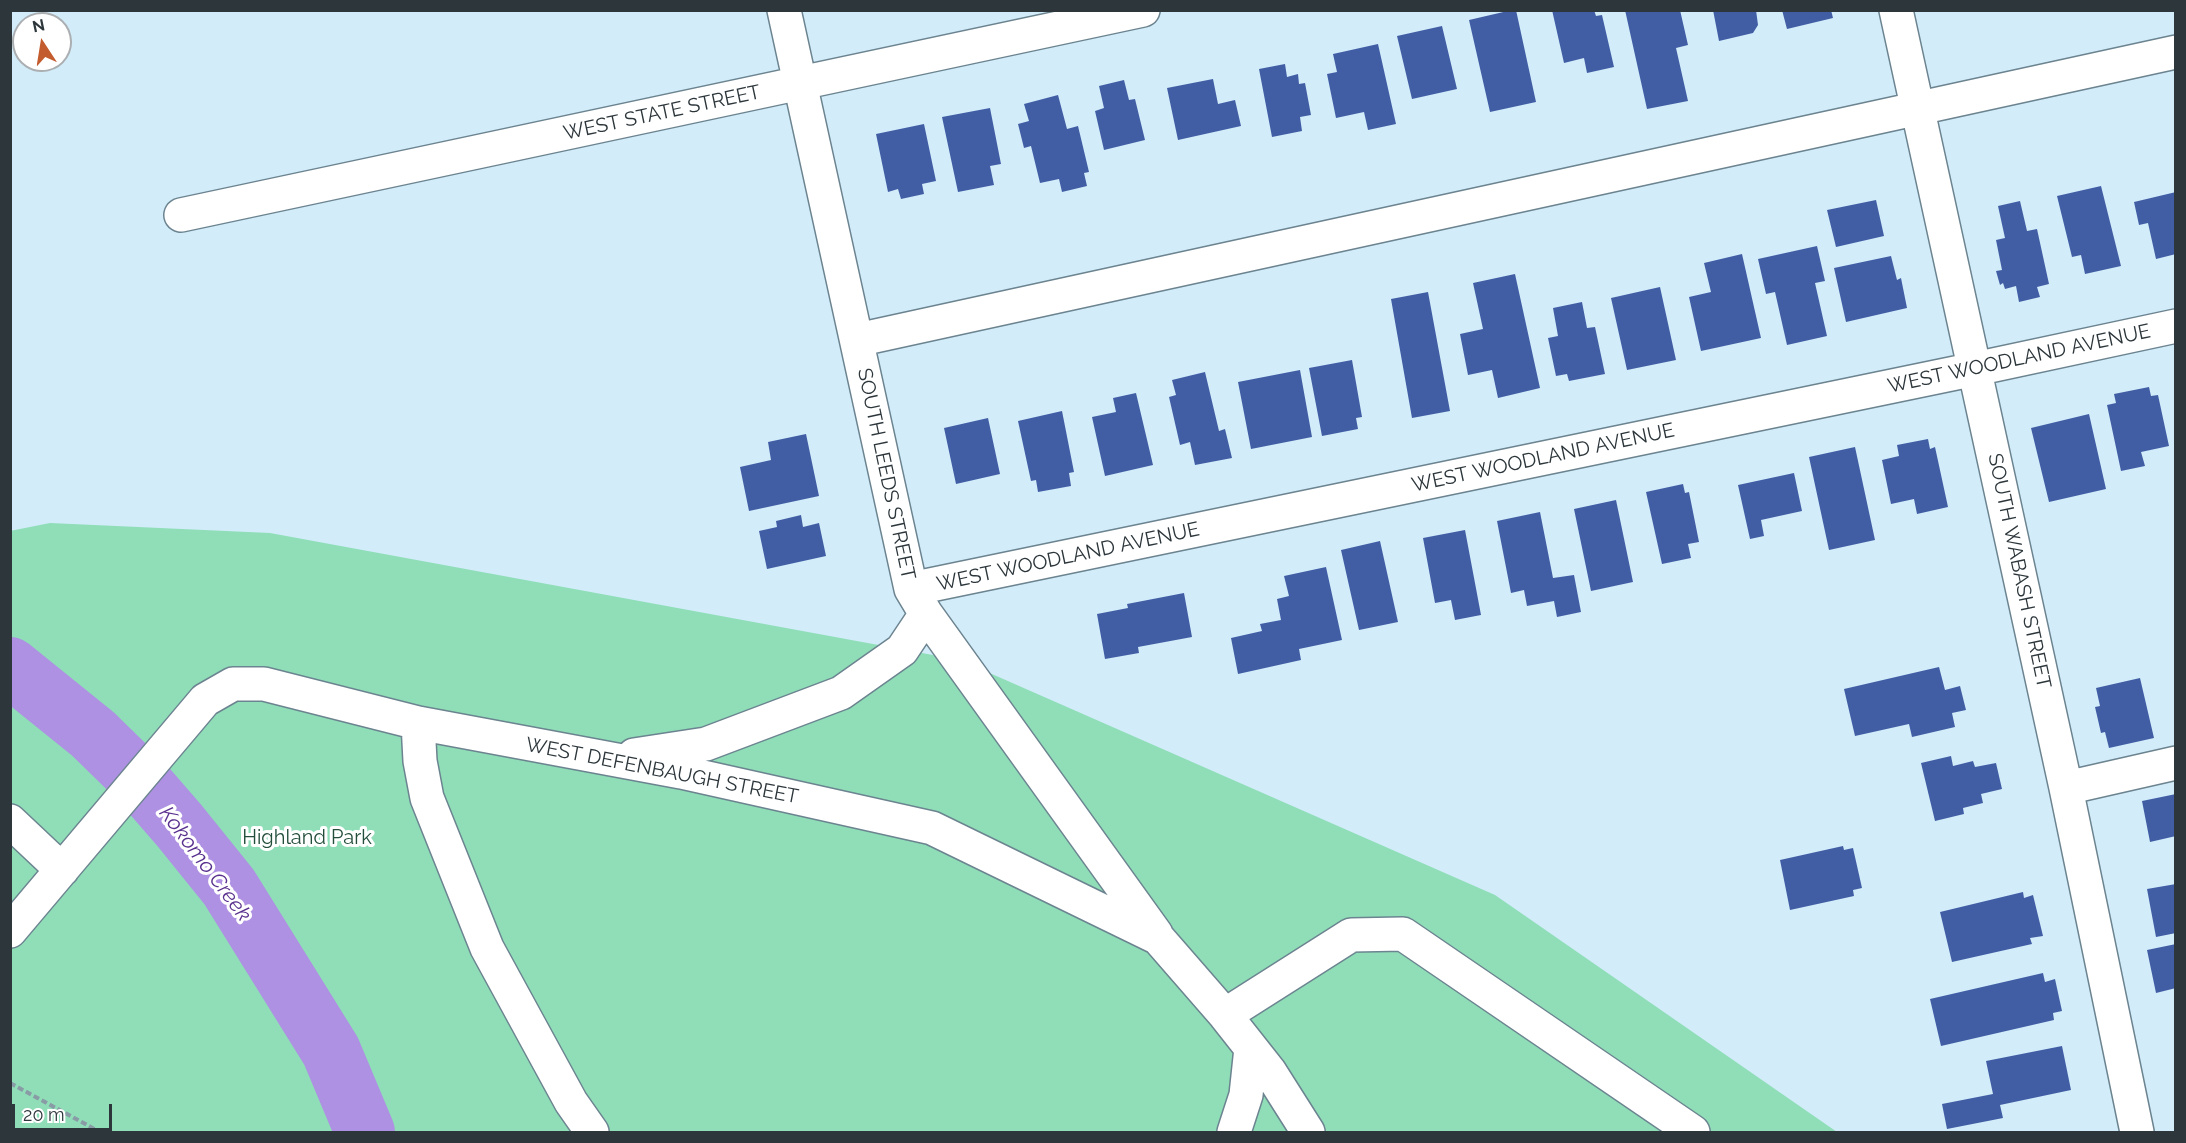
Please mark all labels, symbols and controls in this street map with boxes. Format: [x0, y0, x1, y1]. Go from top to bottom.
north arrow [12, 12, 72, 72]
text: N [31, 15, 47, 36]
street label: WEST STATE STREET [561, 80, 763, 146]
street label: WEST WOODLAND AVENUE [1885, 319, 2153, 399]
street label: SOUTH LEEDS STREET [852, 366, 920, 582]
street label: WEST WOODLAND AVENUE [1409, 418, 1677, 498]
street label: SOUTH WABASH STREET [1982, 451, 2056, 691]
street label: WEST WOODLAND AVENUE [934, 517, 1202, 597]
street label: WEST DEFENBAUGH STREET [524, 733, 800, 809]
water label: Kokomo Creek [154, 802, 256, 926]
park label: Highland Park [242, 826, 372, 850]
scale bar [15, 1092, 116, 1130]
text: 20 m [23, 1104, 65, 1125]

